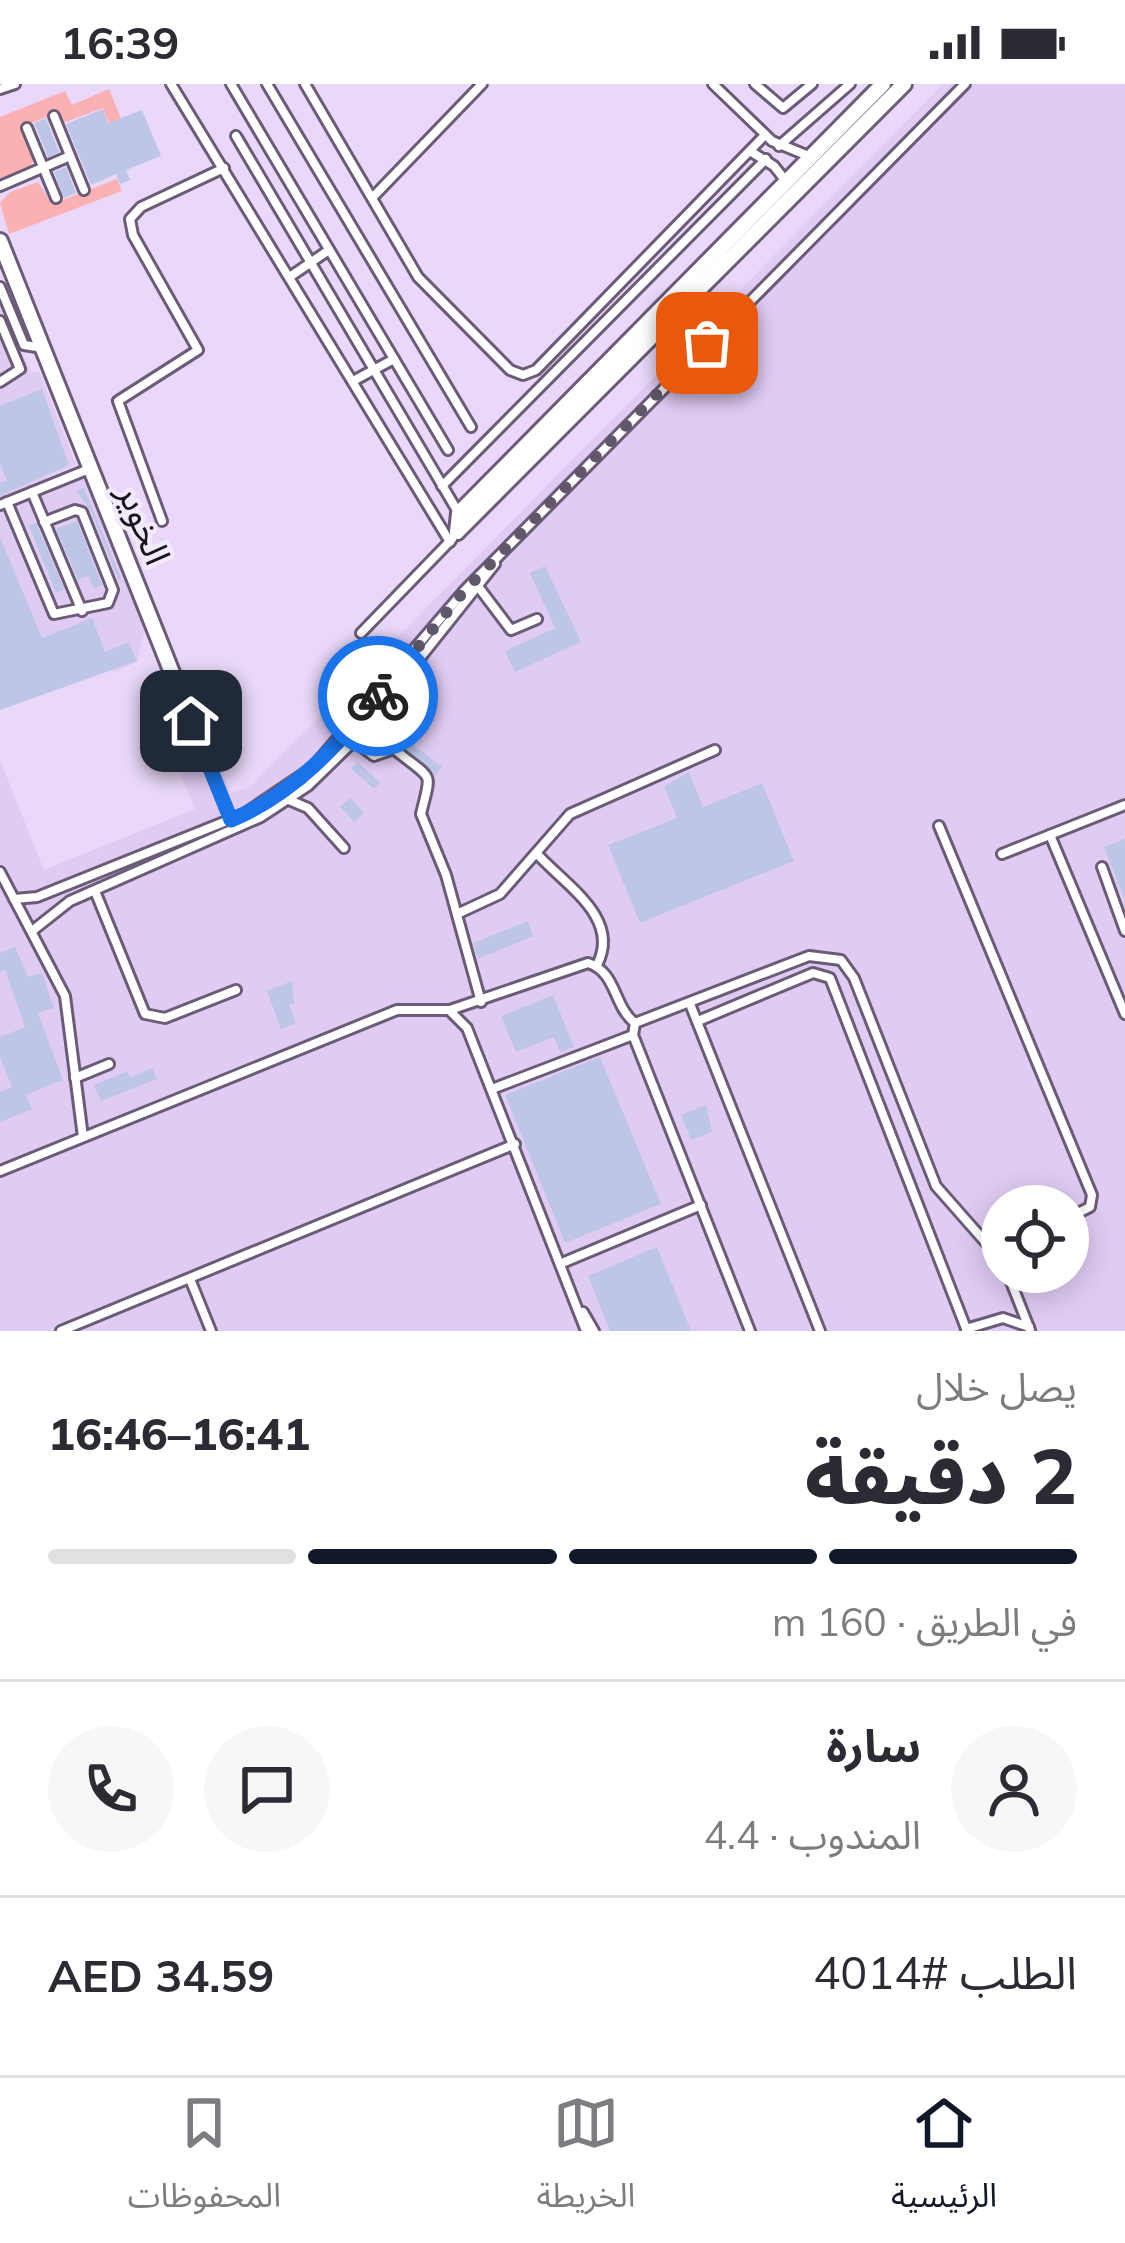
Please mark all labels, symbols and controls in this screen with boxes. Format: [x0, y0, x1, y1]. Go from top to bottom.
text: 16:39 [60, 14, 179, 70]
pin [656, 292, 758, 394]
icon: bag [674, 310, 740, 376]
street label: الخوير [108, 476, 181, 571]
courier [318, 636, 438, 756]
icon: bike [345, 663, 411, 729]
pin [140, 670, 242, 772]
icon: home [158, 688, 224, 754]
map controls [981, 1185, 1089, 1293]
button: locate [981, 1185, 1089, 1293]
text: يصل خلال [916, 1362, 1077, 1411]
text: 16:41–16:46 [48, 1405, 310, 1461]
text: 2 دقيقة [805, 1426, 1077, 1524]
text: في الطريق · 160 m [772, 1597, 1077, 1646]
text: سارة [826, 1717, 921, 1773]
button: phone [48, 1726, 174, 1852]
button: chat [204, 1726, 330, 1852]
button: person [951, 1726, 1077, 1852]
text: المندوب · 4.4 [704, 1810, 921, 1859]
text: الطلب #4014 [813, 1944, 1077, 2000]
text: AED 34.59 [48, 1947, 274, 2003]
tab: المحفوظات [128, 2090, 281, 2231]
tab: الخريطة [537, 2090, 635, 2231]
tab: الرئيسية [891, 2090, 997, 2231]

